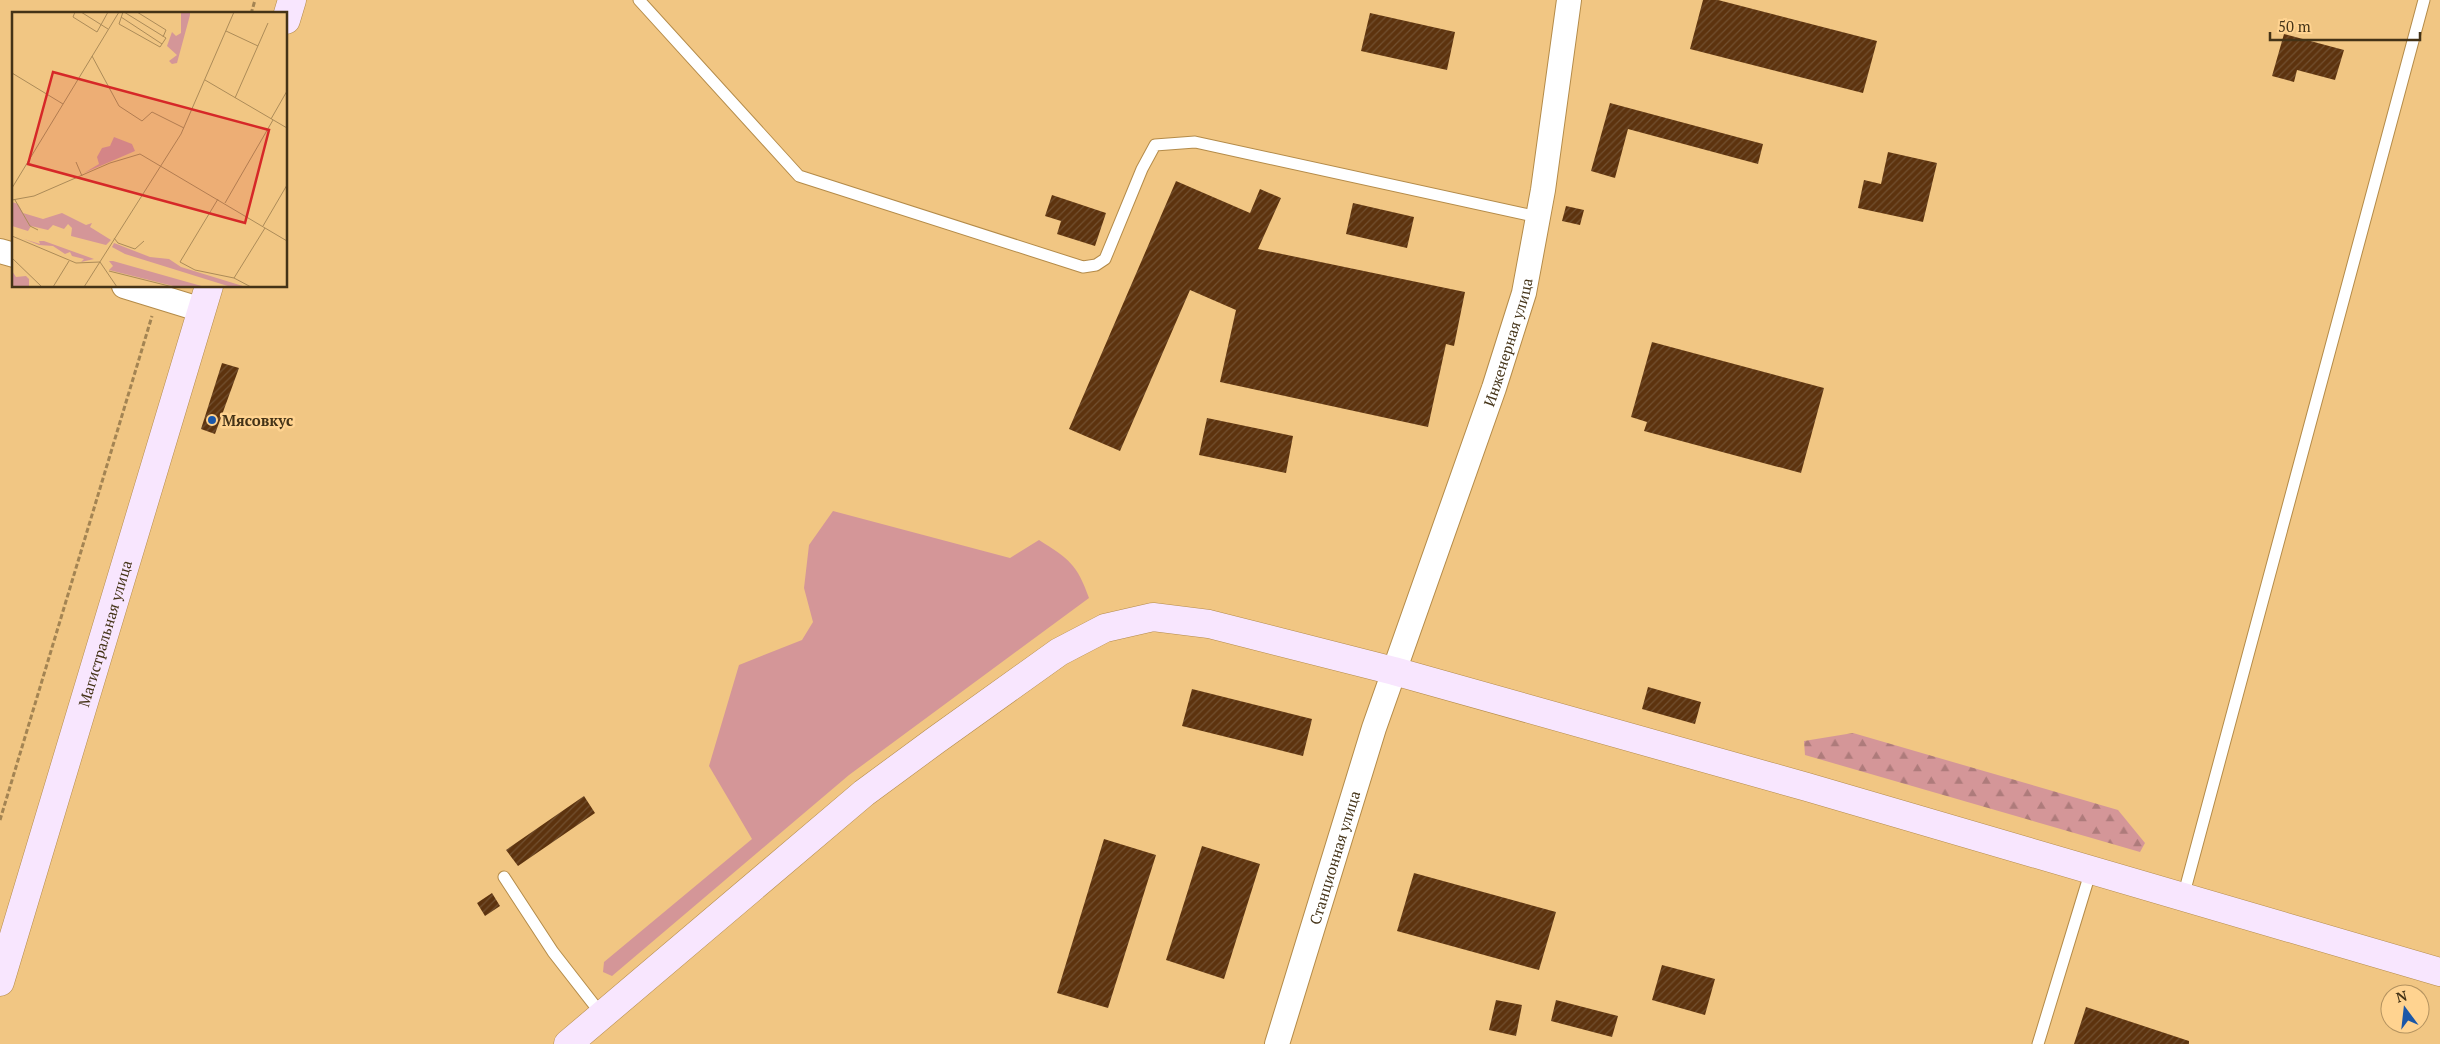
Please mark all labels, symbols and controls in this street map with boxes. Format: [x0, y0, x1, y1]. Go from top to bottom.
scale bar [2270, 10, 2420, 42]
inset map [12, 12, 288, 288]
text: 50 m [2278, 16, 2311, 36]
street label: Инженерная улица [1478, 276, 1537, 409]
place label: Мясовкус [222, 410, 293, 430]
marker: Мясовкус [206, 414, 218, 426]
street label: Магистральная улица [73, 557, 136, 709]
street label: Станционная улица [1304, 788, 1364, 927]
north arrow [2380, 984, 2430, 1034]
text: N [2394, 985, 2409, 1007]

